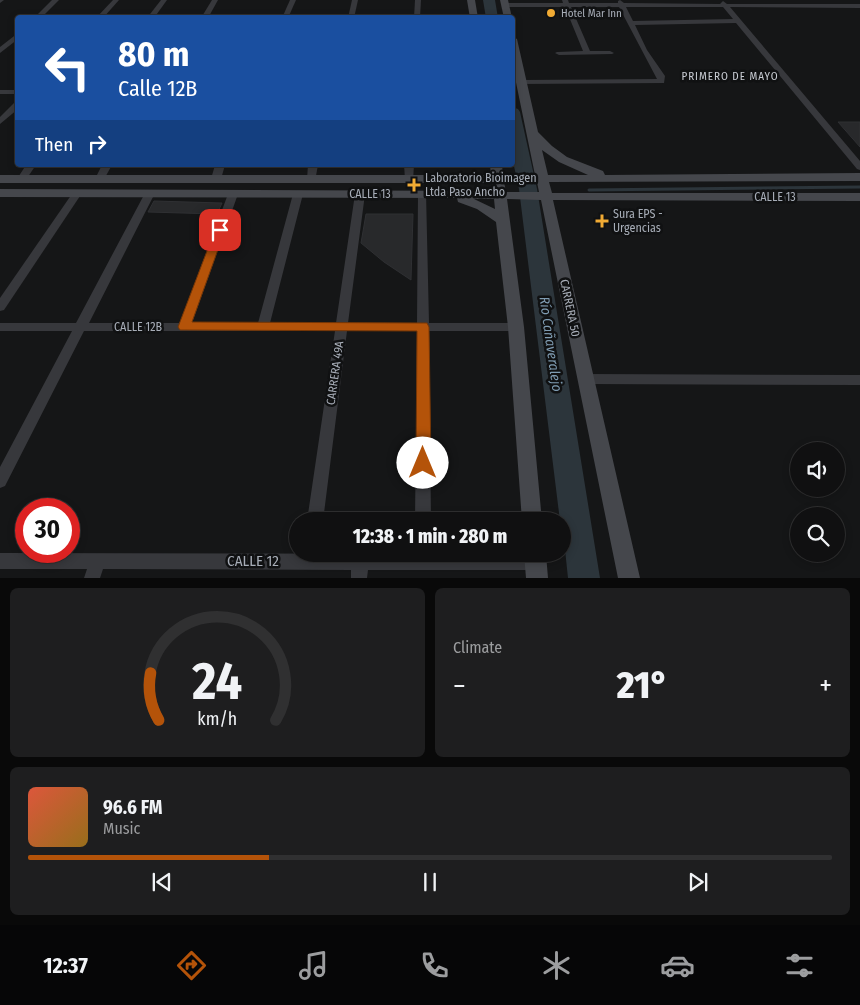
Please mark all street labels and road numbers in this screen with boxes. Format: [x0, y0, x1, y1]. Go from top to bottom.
street label: CALLE 13 [349, 187, 391, 201]
street label: CALLE 13 [754, 190, 796, 204]
street label: CARRERA 50 [557, 278, 583, 338]
street label: CALLE 12B [114, 320, 162, 334]
street label: CARRERA 49A [324, 339, 347, 406]
street label: CALLE 12 [227, 552, 279, 570]

